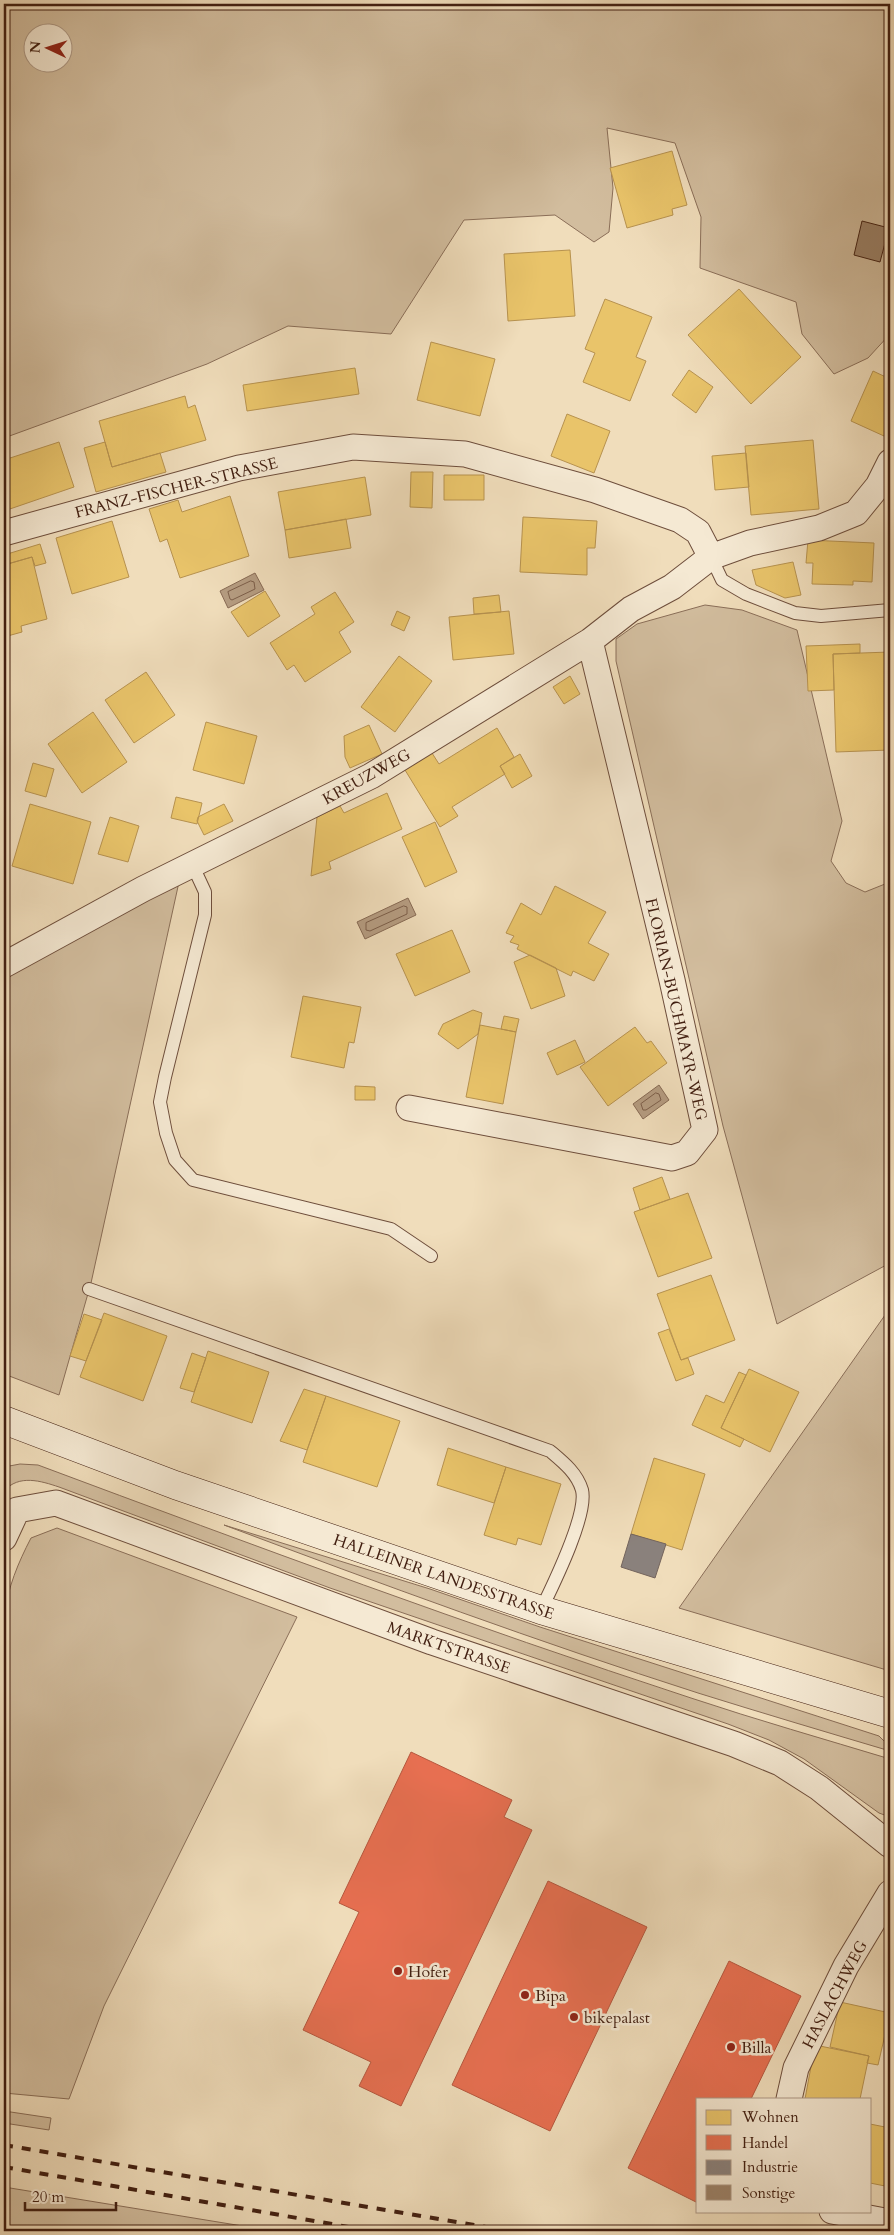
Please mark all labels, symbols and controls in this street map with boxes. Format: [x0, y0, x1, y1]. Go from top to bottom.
north arrow [22, 22, 72, 72]
text: N [26, 40, 45, 54]
street label: FRANZ-FISCHER-STRASSE [73, 452, 280, 524]
street label: KREUZWEG [318, 743, 415, 810]
street label: FLORIAN-BUCHMAYR-WEG [640, 896, 712, 1123]
street label: HALLEINER LANDESSTRASSE [330, 1529, 557, 1625]
street label: MARKTSTRASSE [384, 1616, 514, 1679]
street label: HASLACHWEG [797, 1936, 873, 2052]
place label: Hofer [408, 1961, 448, 1983]
marker: Hofer [392, 1965, 404, 1977]
place label: Bipa [535, 1985, 566, 2007]
marker: Bipa [519, 1989, 531, 2001]
place label: bikepalast [584, 2007, 650, 2029]
marker: bikepalast [568, 2011, 580, 2023]
place label: Billa [741, 2037, 772, 2059]
marker: Billa [725, 2041, 737, 2053]
legend [696, 2098, 872, 2212]
text: Wohnen [741, 2107, 799, 2127]
text: Handel [742, 2133, 788, 2153]
text: Industrie [742, 2157, 798, 2177]
scale bar [25, 2180, 116, 2212]
text: Sonstige [742, 2183, 796, 2203]
text: 20 m [32, 2187, 64, 2207]

